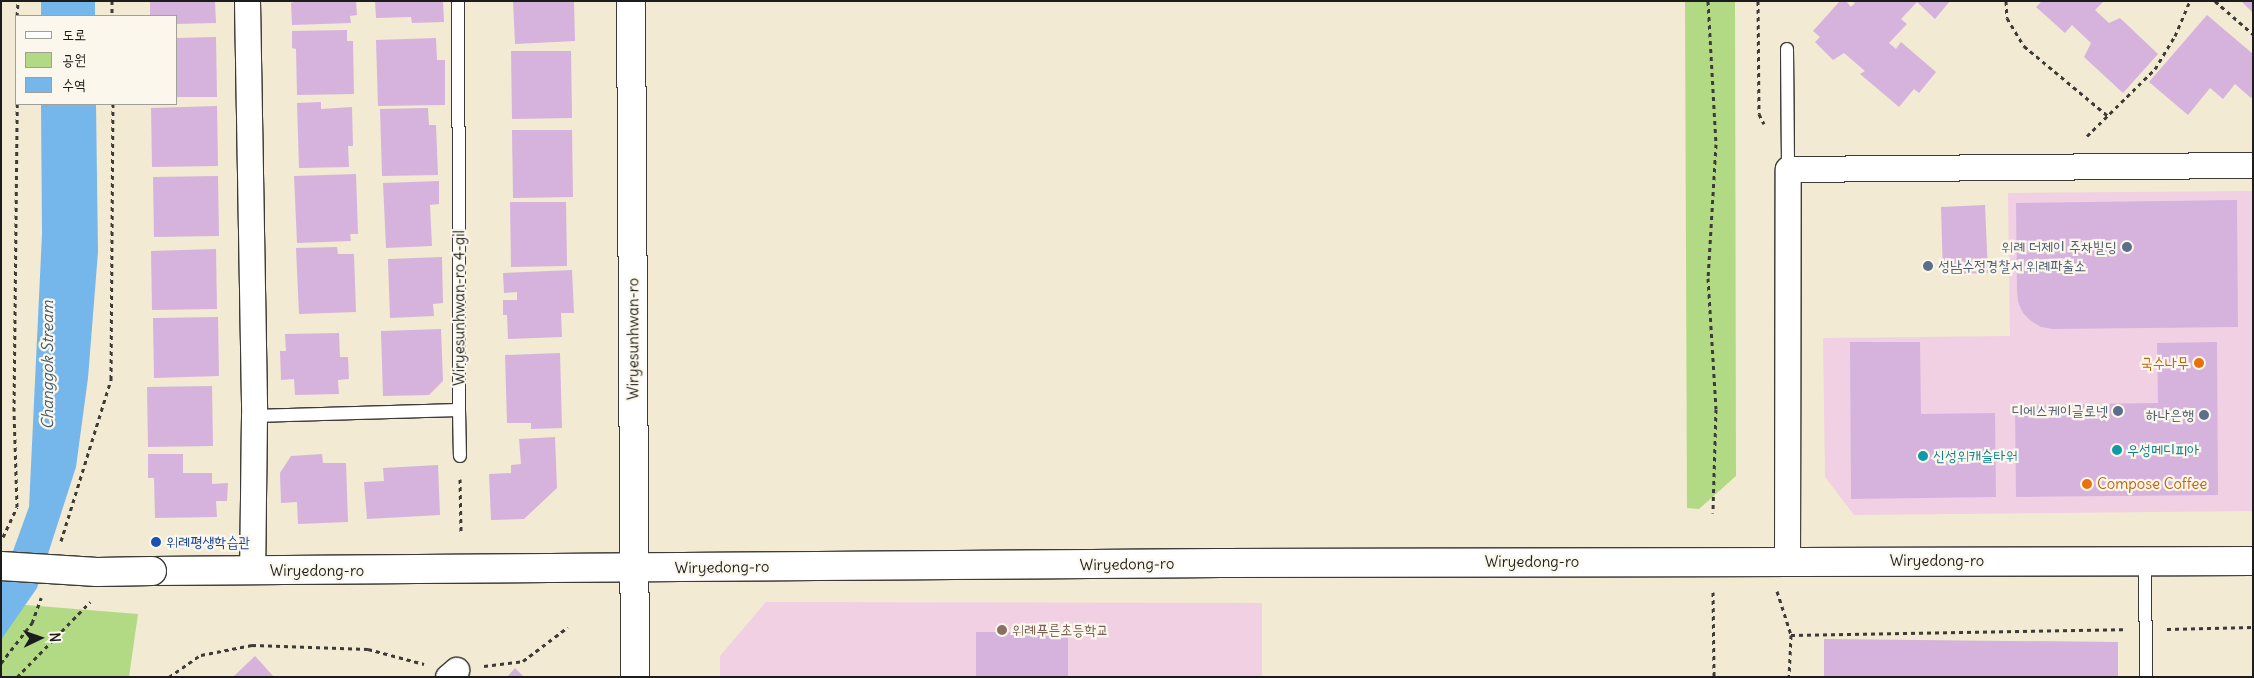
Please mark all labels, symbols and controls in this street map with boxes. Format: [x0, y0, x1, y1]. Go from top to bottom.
legend [15, 15, 178, 105]
text: 도로 [62, 25, 86, 44]
text: 공원 [62, 50, 86, 69]
text: 수역 [62, 75, 86, 94]
street label: Wiryesunhwan-ro 4-gil [450, 230, 468, 386]
place label: 위례 더제이 주차빌딩 [2001, 238, 2117, 256]
marker: 위례 더제이 주차빌딩 [2121, 241, 2133, 253]
place label: 성남수정경찰서 위례파출소 [1938, 257, 2086, 275]
marker: 성남수정경찰서 위례파출소 [1922, 260, 1934, 272]
street label: Wiryesunhwan-ro [624, 278, 642, 400]
water label: Changgok Stream [37, 301, 57, 429]
place label: 국수나무 [2141, 354, 2189, 372]
marker: 국수나무 [2193, 357, 2205, 369]
place label: 디에스케이글로넷 [2011, 402, 2108, 420]
marker: 디에스케이글로넷 [2112, 405, 2124, 417]
place label: 하나은행 [2146, 406, 2194, 424]
marker: 하나은행 [2198, 409, 2210, 421]
place label: 우성메디피아 [2127, 441, 2199, 459]
marker: 우성메디피아 [2111, 444, 2123, 456]
place label: 신성위캐슬타워 [1933, 447, 2017, 465]
marker: 신성위캐슬타워 [1917, 450, 1929, 462]
place label: Compose Coffee [2097, 475, 2207, 493]
marker: Compose Coffee [2081, 478, 2093, 490]
place label: 위례평생학습관 [166, 533, 250, 551]
marker: 위례평생학습관 [150, 536, 162, 548]
street label: Wiryedong-ro [1890, 552, 1984, 570]
street label: Wiryedong-ro [1485, 553, 1579, 571]
street label: Wiryedong-ro [1080, 554, 1174, 574]
street label: Wiryedong-ro [675, 557, 769, 577]
street label: Wiryedong-ro [270, 562, 364, 580]
north arrow [15, 613, 65, 663]
place label: 위례푸른초등학교 [1012, 621, 1109, 639]
marker: 위례푸른초등학교 [996, 624, 1008, 636]
text: N [46, 632, 64, 643]

